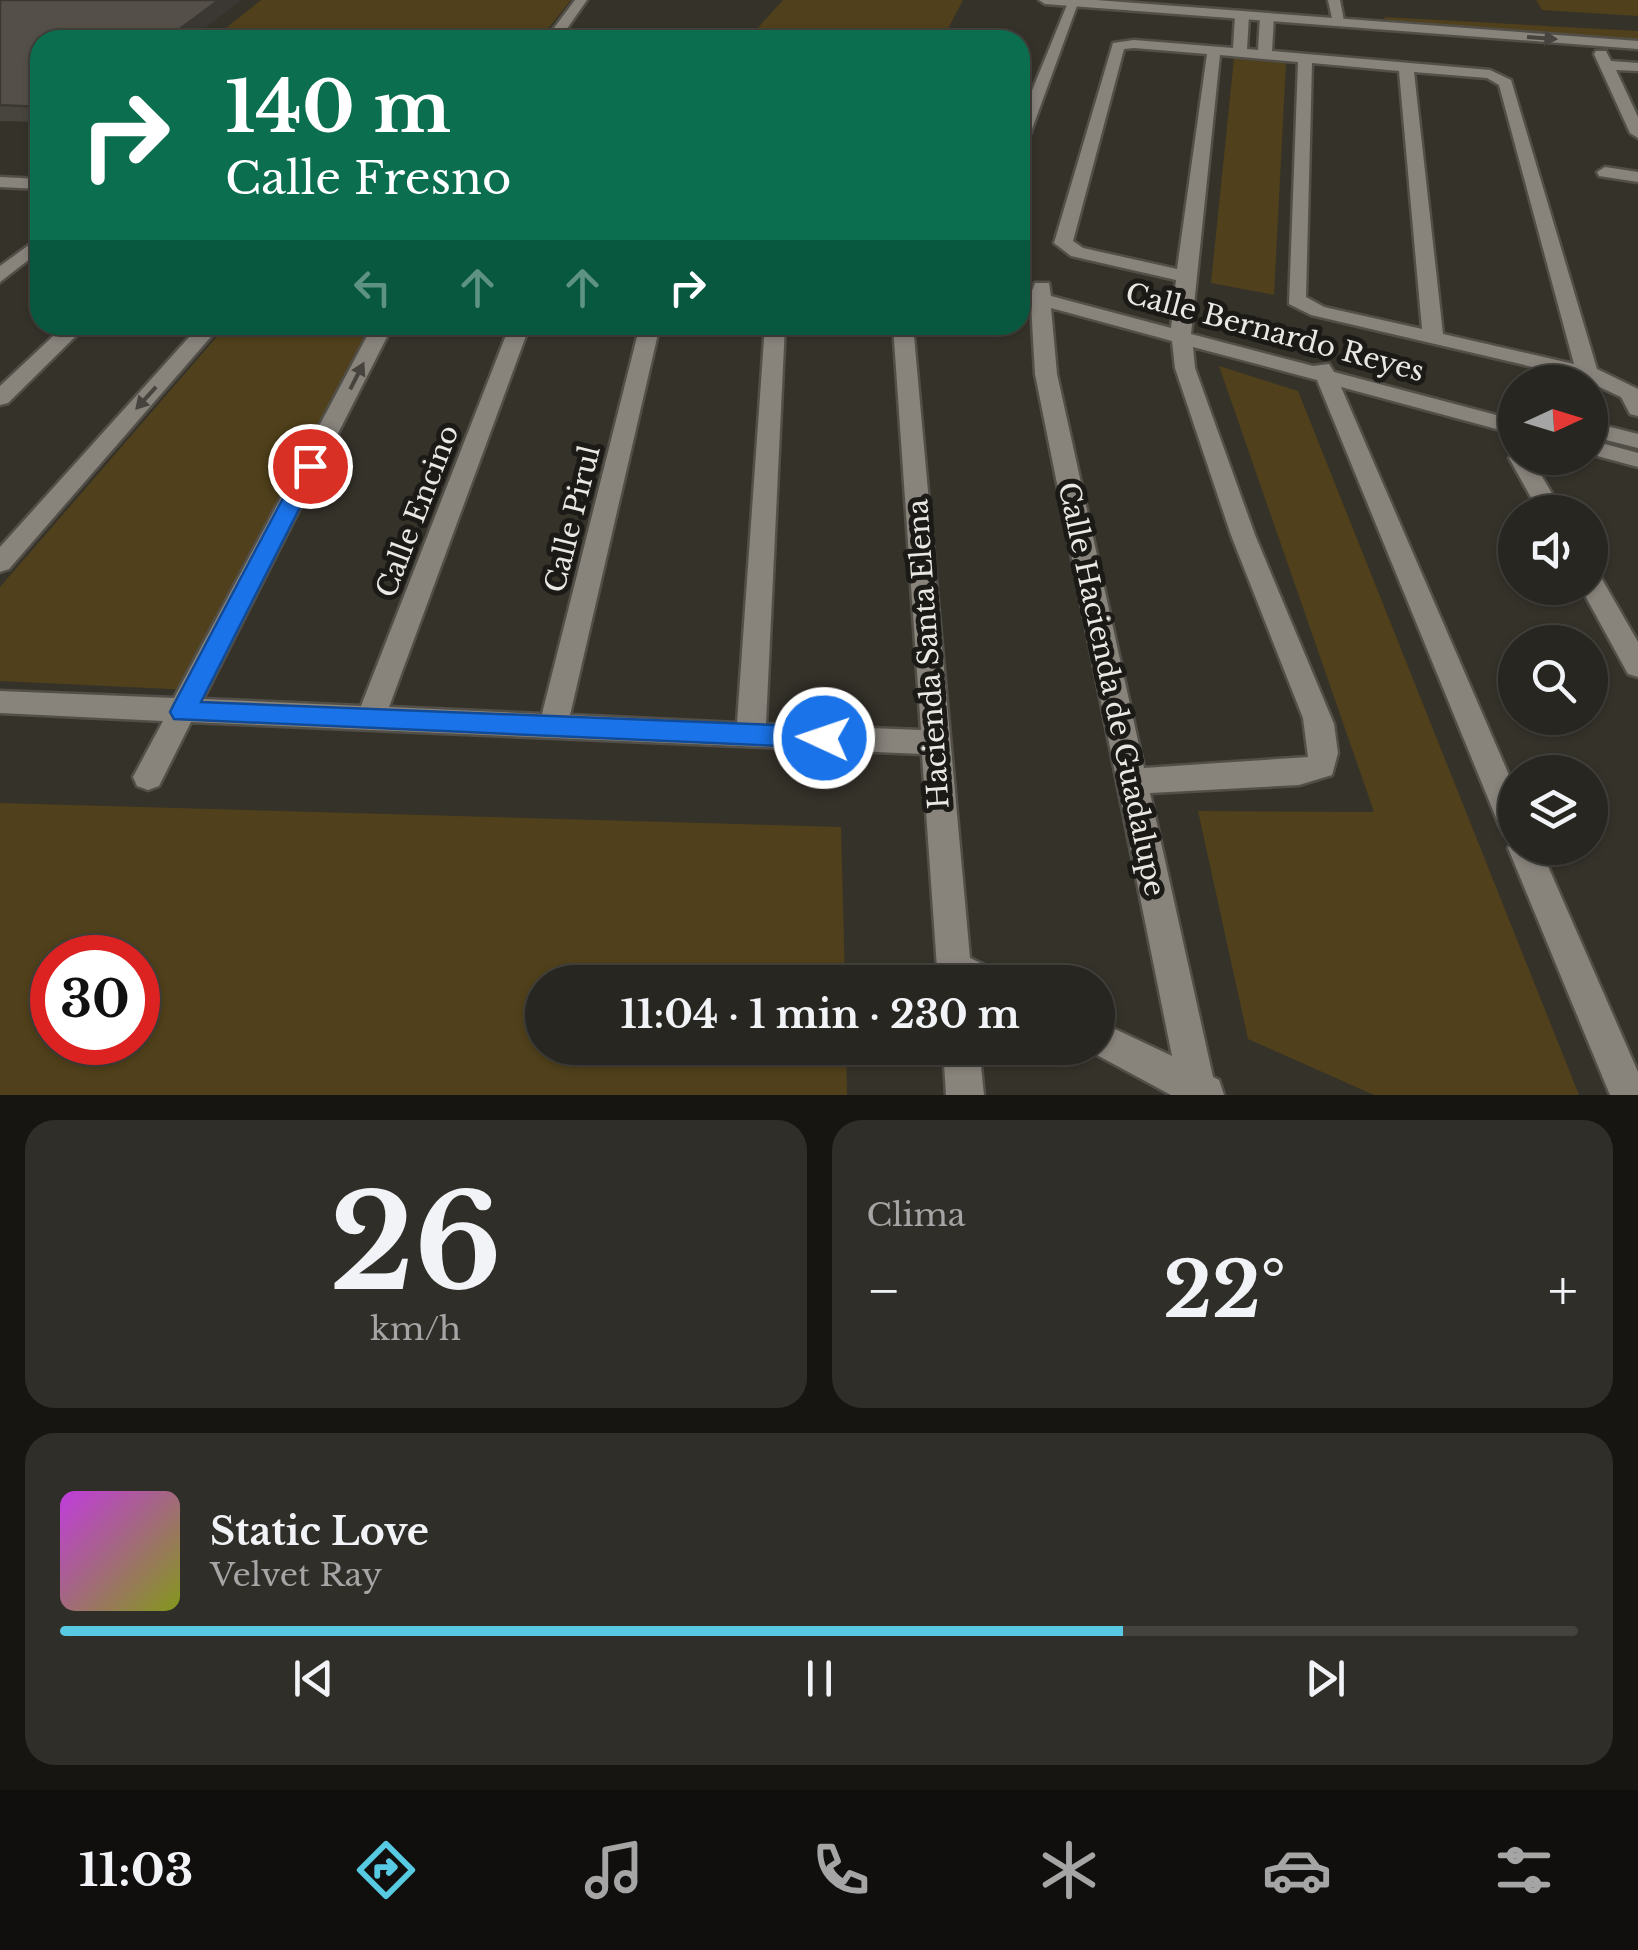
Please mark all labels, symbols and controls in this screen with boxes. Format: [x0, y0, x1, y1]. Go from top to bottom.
one-way arrow [1527, 30, 1559, 46]
text: 140 m [225, 64, 451, 151]
icon: right [60, 70, 190, 200]
text: Calle Fresno [225, 150, 511, 206]
icon: left [345, 260, 400, 315]
icon: ahead [450, 260, 505, 315]
icon: ahead [555, 260, 610, 315]
icon: right [660, 260, 715, 315]
street label: Calle Bernardo Reyes [1122, 276, 1428, 389]
one-way arrow [348, 362, 365, 391]
north arrow [1498, 365, 1608, 475]
map controls [1498, 365, 1608, 865]
one-way arrow [135, 385, 157, 410]
street label: Calle Encino [369, 420, 466, 602]
pin [268, 424, 353, 509]
icon: arrive [283, 439, 338, 494]
street label: Calle Pirul [537, 442, 608, 596]
street label: Calle Hacienda de Guadalupe [1050, 479, 1173, 899]
button: sound [1498, 495, 1608, 605]
street label: Hacienda Santa Elena [900, 497, 957, 810]
button: search [1498, 625, 1608, 735]
position arrow [772, 686, 876, 790]
button: layers [1498, 755, 1608, 865]
speed limit sign: 30 [30, 935, 160, 1065]
text: 11:04 · 1 min · 230 m [620, 991, 1020, 1038]
text: 26 [330, 1163, 502, 1324]
text: Clima [867, 1195, 966, 1235]
text: 22° [1163, 1244, 1286, 1337]
text: − [867, 1257, 901, 1325]
text: + [1548, 1257, 1578, 1325]
text: km/h [370, 1309, 461, 1349]
text: Static Love [210, 1508, 429, 1555]
text: Velvet Ray [210, 1555, 382, 1595]
icon: previous [286, 1651, 341, 1706]
icon: pause [792, 1651, 847, 1706]
icon: next [1298, 1651, 1353, 1706]
icon: directions [351, 1835, 421, 1905]
icon: music [579, 1835, 649, 1905]
icon: phone [806, 1835, 876, 1905]
icon: climate [1034, 1835, 1104, 1905]
icon: car [1262, 1835, 1332, 1905]
icon: filters [1489, 1835, 1559, 1905]
text: 11:03 [79, 1842, 193, 1898]

